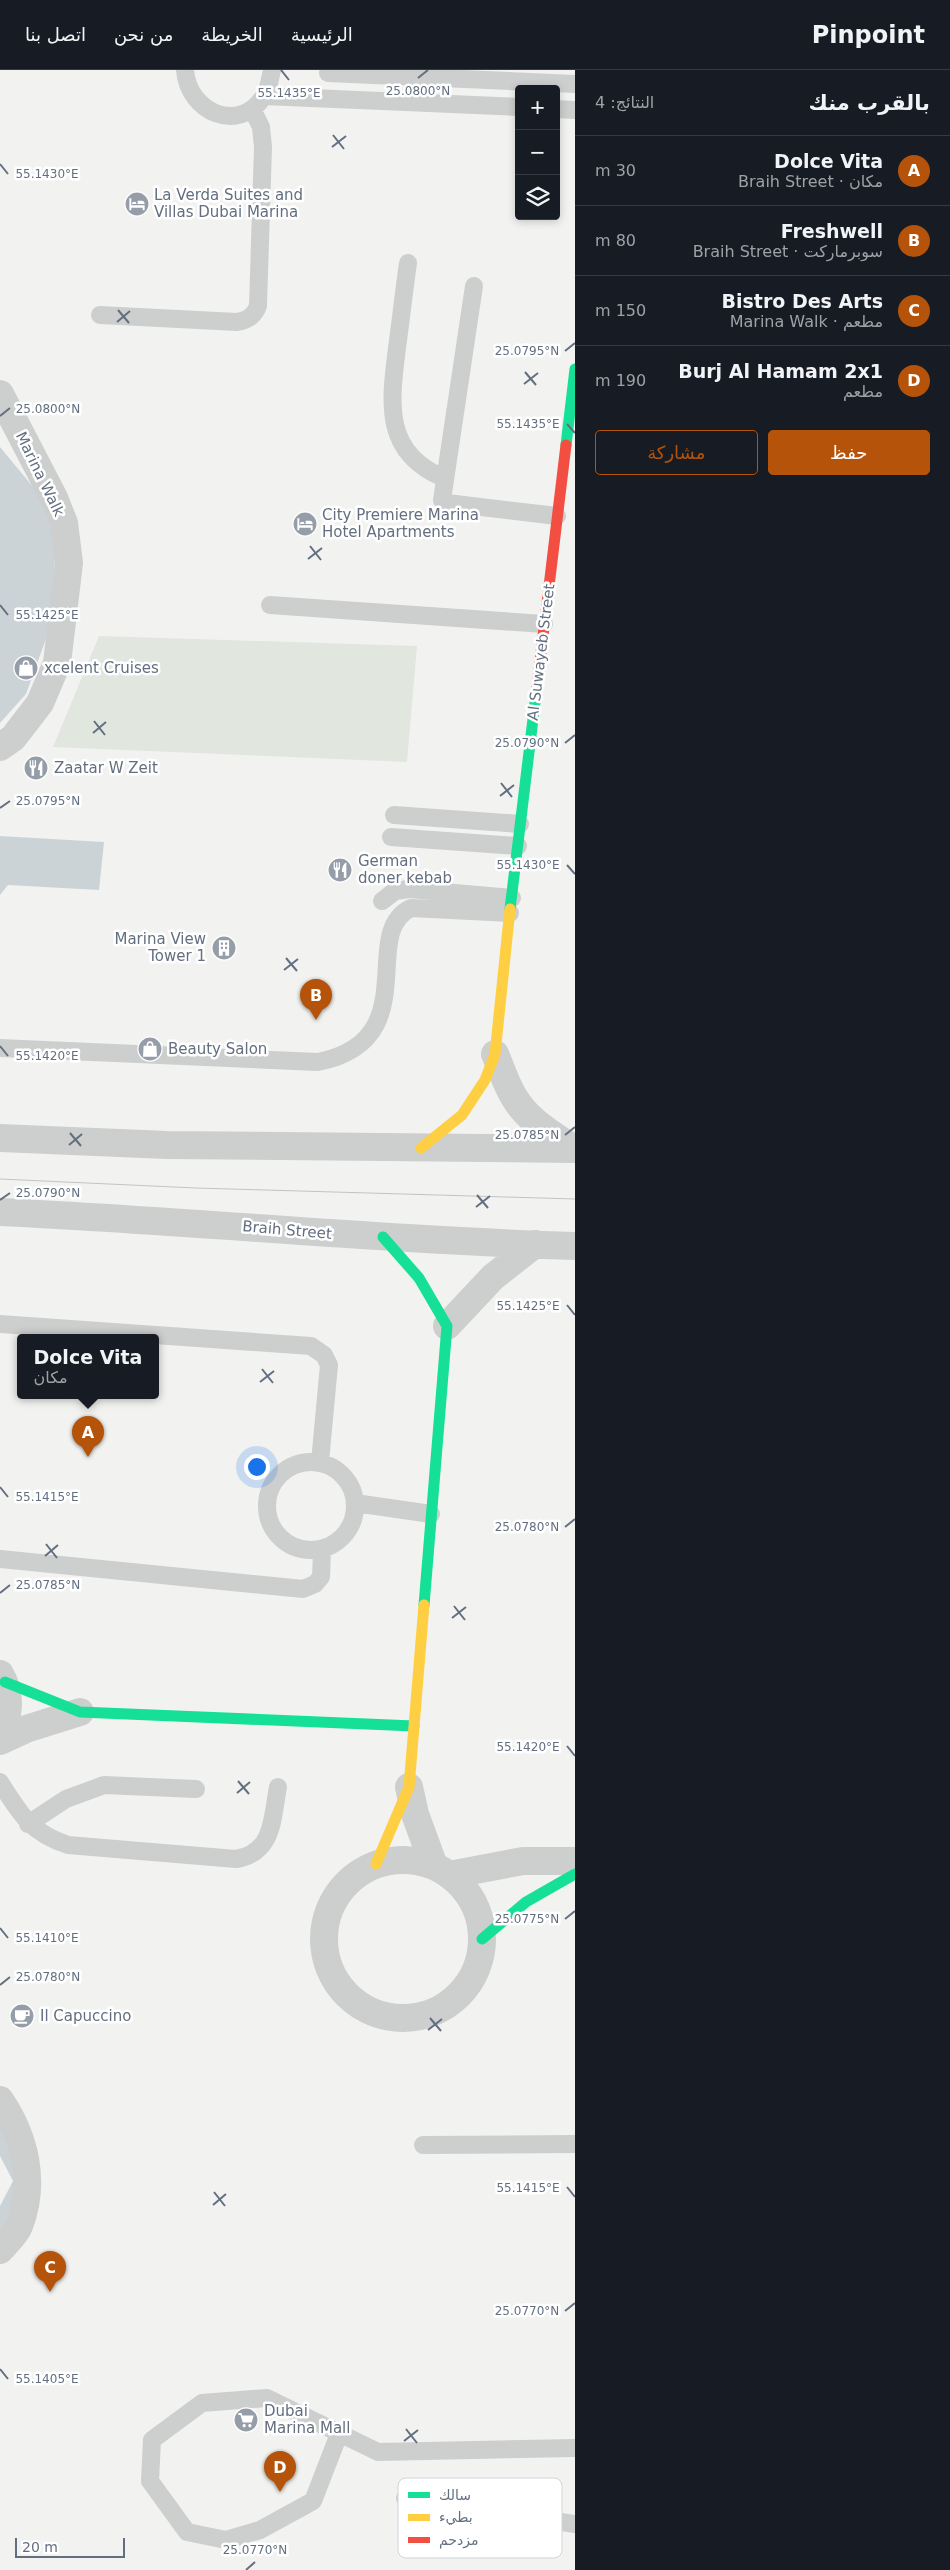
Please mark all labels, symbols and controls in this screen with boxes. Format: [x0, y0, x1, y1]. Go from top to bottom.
text: Pinpoint [812, 21, 925, 49]
text: اتصل بنا [25, 24, 86, 45]
text: من نحن [114, 24, 173, 45]
text: الخريطة [201, 24, 263, 45]
text: الرئيسية [291, 24, 353, 45]
text: 25.0800°N [386, 84, 450, 98]
map controls [515, 85, 560, 220]
button: + [515, 85, 560, 130]
text: 55.1435°E [257, 86, 321, 100]
text: بالقرب منك [809, 91, 930, 115]
text: النتائج: 4 [595, 93, 654, 112]
button: − [515, 130, 560, 175]
text: Dolce Vita [774, 150, 883, 172]
text: 30 m [595, 161, 636, 180]
text: A [908, 161, 920, 180]
text: 55.1430°E [15, 167, 79, 181]
text: مكان · Braih Street [738, 172, 883, 191]
button: layers [515, 175, 560, 220]
place label: La Verda Suites and Villas Dubai Marina [154, 186, 303, 221]
hotel icon: La Verda Suites and Villas Dubai Marina [124, 191, 150, 217]
text: Freshwell [781, 220, 883, 242]
text: 80 m [595, 231, 636, 250]
text: B [908, 231, 920, 250]
text: سوبرماركت · Braih Street [693, 242, 883, 261]
text: Bistro Des Arts [722, 290, 883, 312]
text: 150 m [595, 301, 646, 320]
text: C [908, 301, 920, 320]
text: مطعم · Marina Walk [730, 312, 883, 331]
text: 25.0795°N [495, 344, 559, 358]
text: Burj Al Hamam 2x1 [678, 360, 883, 382]
text: 190 m [595, 371, 646, 390]
text: D [907, 371, 921, 390]
text: مطعم [843, 382, 883, 401]
text: 25.0800°N [16, 402, 80, 416]
text: 55.1435°E [496, 417, 560, 431]
street label: Marina Walk [12, 429, 68, 520]
button: مشاركة [595, 430, 758, 475]
button: حفظ [768, 430, 930, 475]
place label: City Premiere Marina Hotel Apartments [322, 506, 479, 541]
hotel icon: City Premiere Marina Hotel Apartments [292, 511, 318, 537]
street label: Al Suwayeb Street [524, 582, 558, 721]
text: 55.1425°E [15, 608, 79, 622]
shop icon: xcelent Cruises [13, 655, 39, 681]
place label: xcelent Cruises [44, 659, 159, 677]
text: 25.0790°N [495, 736, 559, 750]
restaurant icon: Zaatar W Zeit [23, 755, 49, 781]
place label: Zaatar W Zeit [54, 759, 158, 777]
text: 25.0795°N [16, 794, 80, 808]
place label: German doner kebab [358, 852, 452, 887]
restaurant icon: German doner kebab [327, 857, 353, 883]
text: 55.1430°E [496, 858, 560, 872]
place label: Marina View Tower 1 [114, 930, 206, 965]
building icon: Marina View Tower 1 [211, 935, 237, 961]
pin: B [300, 979, 332, 1020]
shop icon: Beauty Salon [137, 1036, 163, 1062]
place label: Beauty Salon [168, 1040, 267, 1058]
text: 55.1420°E [15, 1049, 79, 1063]
text: 25.0785°N [495, 1128, 559, 1142]
text: 25.0790°N [16, 1186, 80, 1200]
street label: Braih Street [242, 1217, 333, 1243]
text: 55.1425°E [496, 1299, 560, 1313]
popup [17, 1334, 159, 1399]
text: Dolce Vita [34, 1346, 142, 1368]
text: مكان [34, 1368, 68, 1387]
pin: A [72, 1416, 104, 1457]
your location [244, 1454, 270, 1480]
text: 55.1415°E [15, 1490, 79, 1504]
text: 25.0780°N [495, 1520, 559, 1534]
text: 25.0785°N [16, 1578, 80, 1592]
text: 55.1420°E [496, 1740, 560, 1754]
text: 25.0775°N [495, 1912, 559, 1926]
text: 55.1410°E [15, 1931, 79, 1945]
text: 25.0780°N [16, 1970, 80, 1984]
cafe icon: Il Capuccino [9, 2003, 35, 2029]
place label: Il Capuccino [40, 2007, 131, 2025]
text: 55.1415°E [496, 2181, 560, 2195]
pin: C [34, 2251, 66, 2292]
text: 25.0770°N [495, 2304, 559, 2318]
text: 55.1405°E [15, 2372, 79, 2386]
place label: Dubai Marina Mall [264, 2402, 350, 2437]
supermarket icon: Dubai Marina Mall [233, 2407, 259, 2433]
pin: D [264, 2451, 296, 2492]
legend [398, 2478, 562, 2558]
text: سالك [439, 2487, 471, 2503]
text: بطيء [439, 2509, 473, 2526]
text: مزدحم [439, 2532, 478, 2549]
scale bar [15, 2535, 125, 2558]
text: 20 m [22, 2539, 58, 2555]
text: 25.0770°N [223, 2543, 287, 2557]

